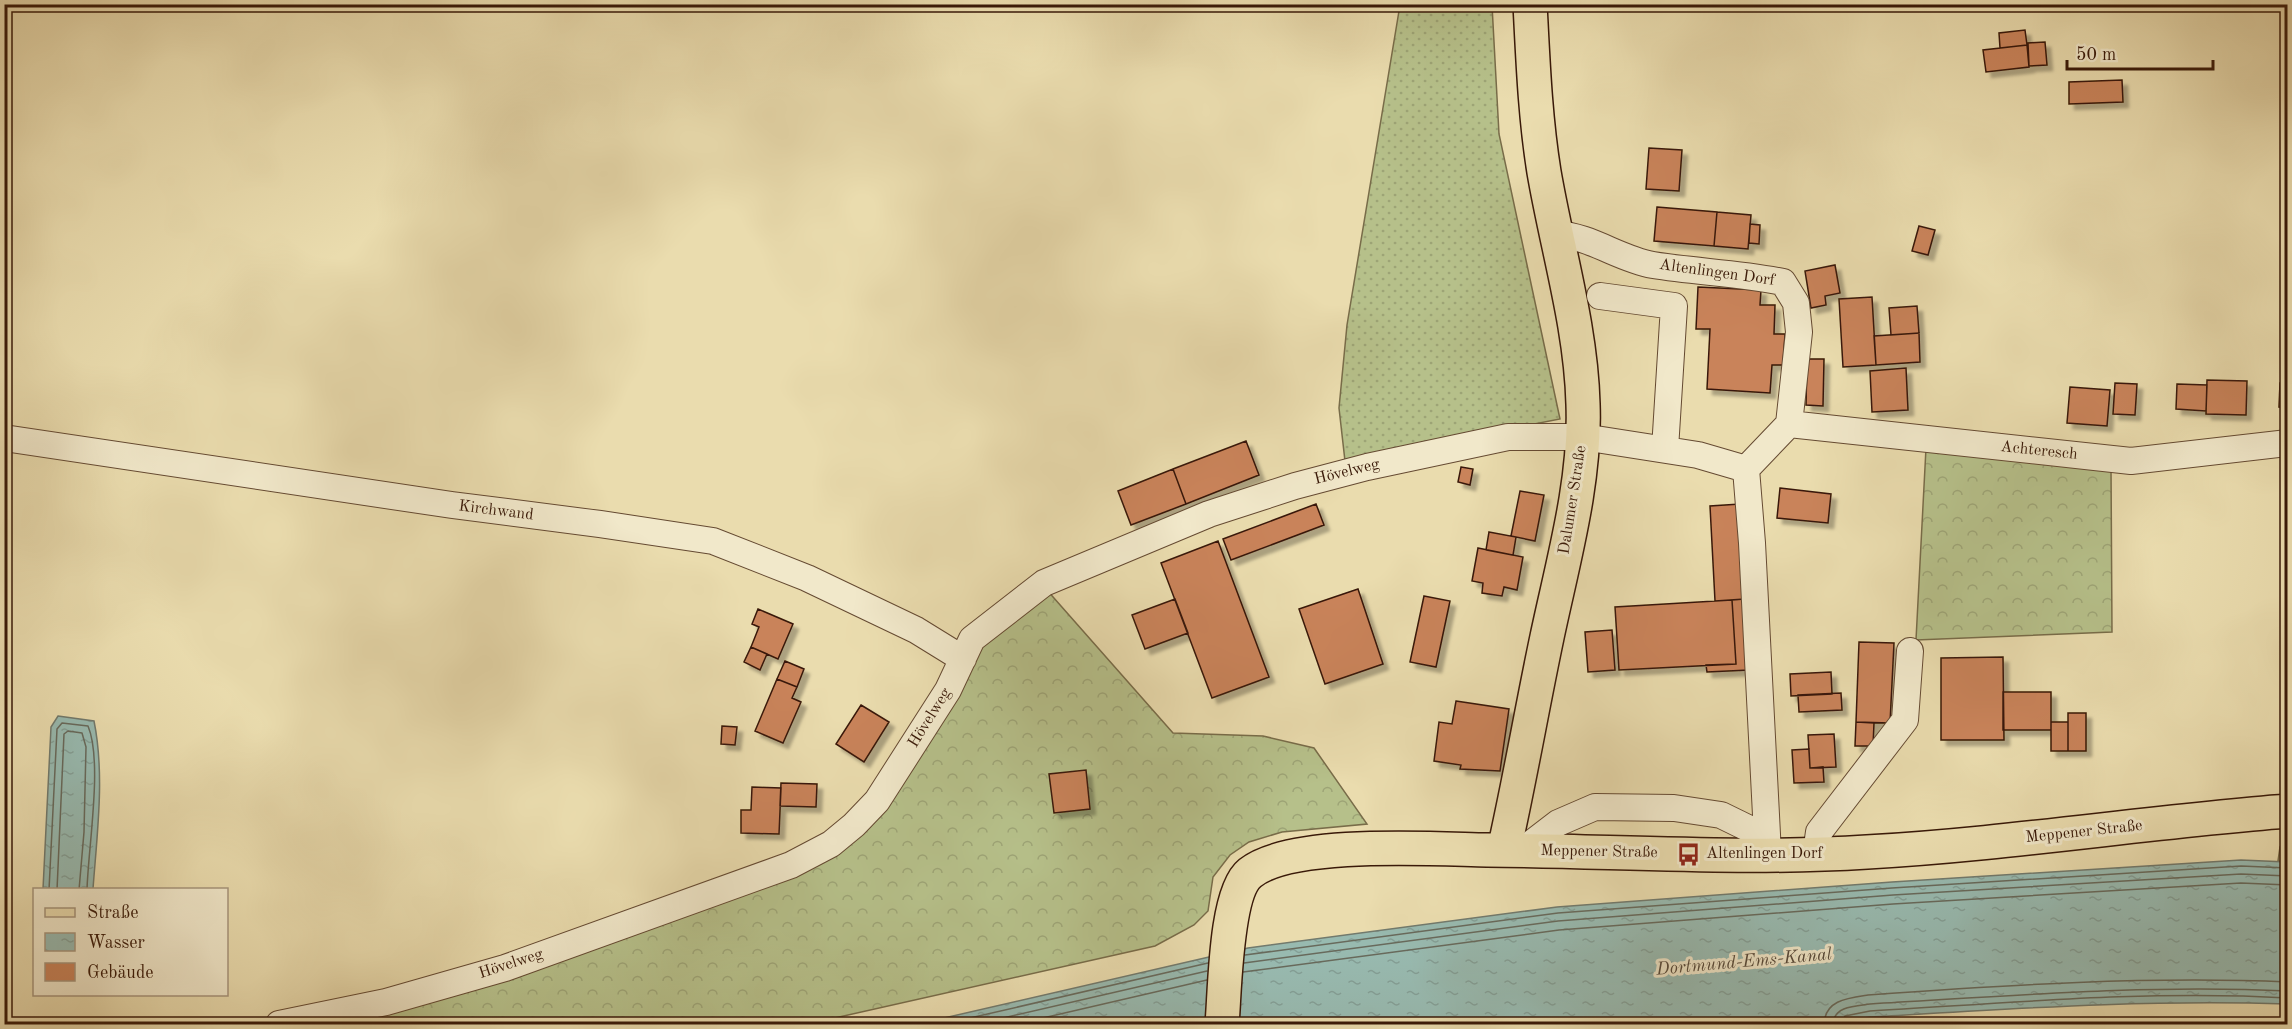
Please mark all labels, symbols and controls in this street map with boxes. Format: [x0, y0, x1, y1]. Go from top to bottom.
scale bar [2067, 33, 2212, 71]
text: 50 m [2076, 46, 2116, 64]
street label: Altenlingen Dorf [1658, 257, 1777, 289]
street label: Achteresch [2000, 439, 2079, 463]
street label: Dalumer Straße [1556, 444, 1590, 556]
street label: Hövelweg [1313, 456, 1382, 488]
street label: Kirchwand [458, 498, 534, 524]
street label: Hövelweg [905, 685, 955, 751]
street label: Meppener Straße [2025, 818, 2143, 846]
bus stop icon: Altenlingen Dorf [1675, 841, 1701, 867]
street label: Meppener Straße [1540, 843, 1658, 861]
place label: Altenlingen Dorf [1706, 846, 1824, 862]
legend [33, 888, 228, 996]
text: Straße [87, 904, 138, 922]
text: Wasser [87, 934, 146, 952]
water label: Dortmund-Ems-Kanal [1654, 945, 1833, 979]
street label: Hövelweg [477, 946, 546, 982]
text: Gebäude [87, 964, 154, 982]

